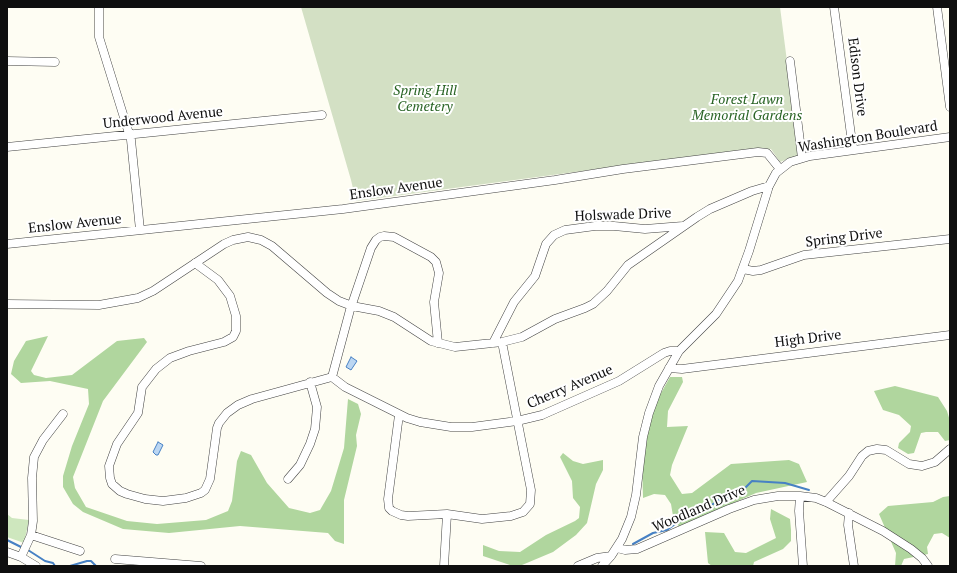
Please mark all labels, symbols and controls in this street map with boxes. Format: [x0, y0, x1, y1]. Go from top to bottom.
street label: Edison Drive [844, 37, 870, 117]
park label: Spring Hill Cemetery [393, 83, 457, 116]
park label: Forest Lawn Memorial Gardens [692, 92, 802, 124]
street label: Underwood Avenue [102, 103, 224, 133]
street label: Washington Boulevard [797, 118, 939, 156]
street label: Enslow Avenue [348, 174, 444, 204]
street label: Holswade Drive [574, 205, 672, 225]
street label: Enslow Avenue [28, 211, 122, 237]
street label: Spring Drive [805, 225, 883, 251]
street label: High Drive [774, 327, 842, 351]
street label: Cherry Avenue [525, 361, 615, 413]
street label: Woodland Drive [650, 482, 748, 536]

